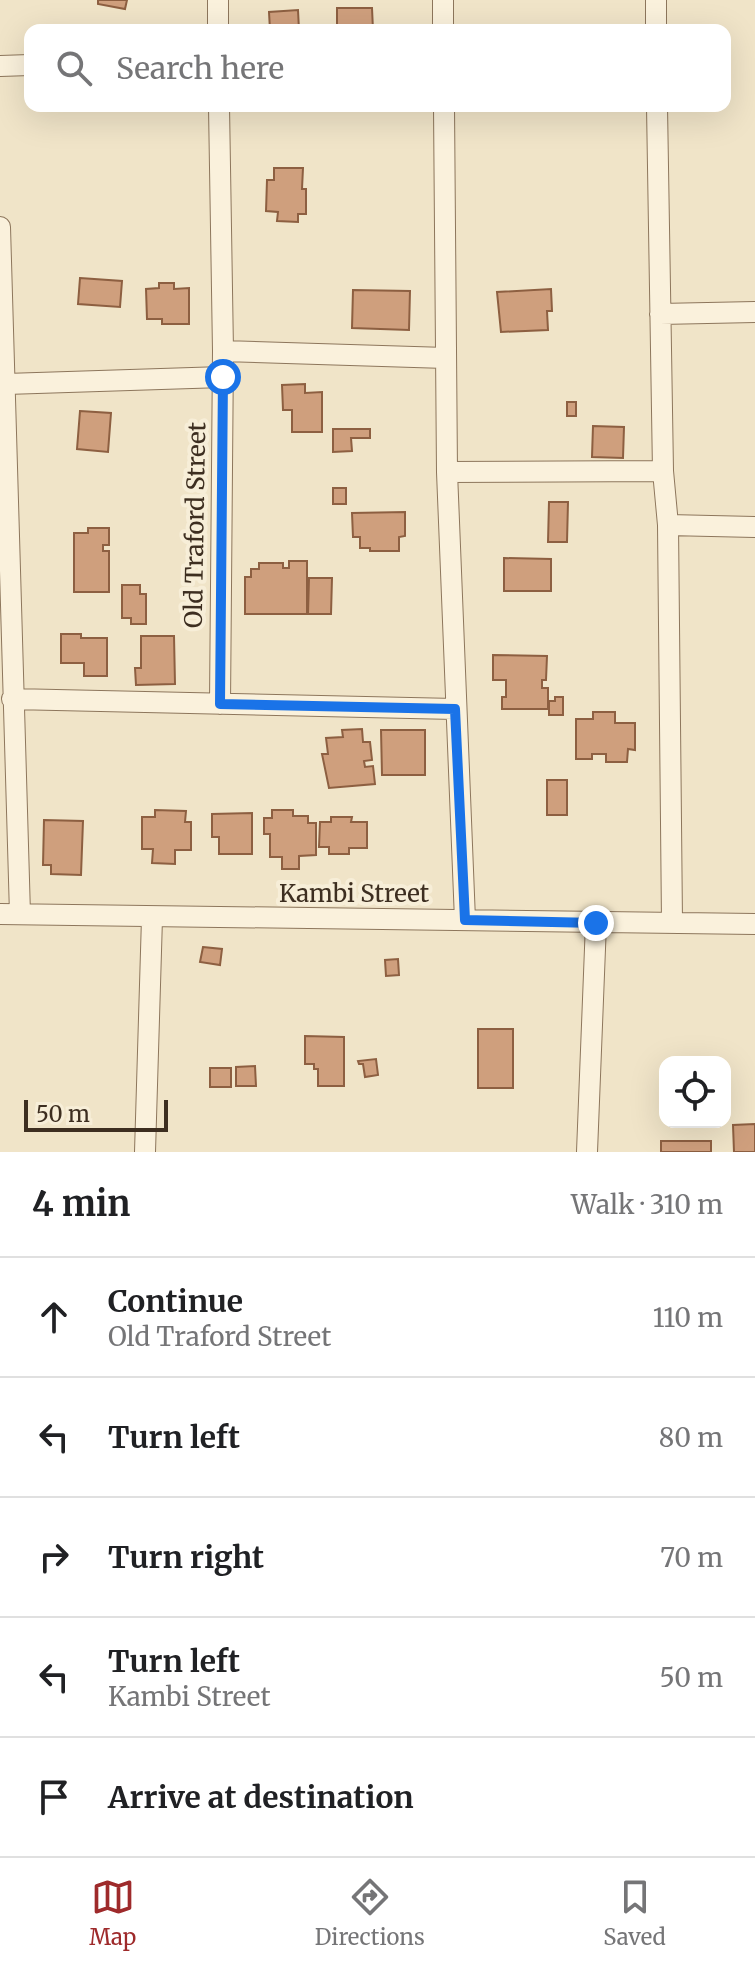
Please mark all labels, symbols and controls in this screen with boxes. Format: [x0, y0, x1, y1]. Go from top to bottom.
search box [24, 24, 731, 112]
icon: search [52, 46, 96, 90]
text: Search here [116, 49, 284, 87]
route start [205, 359, 241, 395]
street label: Old Traford Street [178, 421, 212, 628]
street label: Kambi Street [279, 878, 430, 909]
route end [578, 905, 614, 941]
map controls [659, 1056, 731, 1128]
button: locate [659, 1056, 731, 1128]
scale bar [24, 1096, 168, 1132]
text: 50 m [36, 1100, 90, 1128]
text: 4 min [32, 1183, 130, 1225]
text: Walk · 310 m [571, 1188, 723, 1221]
text: Continue [108, 1282, 243, 1320]
icon: ahead [32, 1295, 76, 1339]
text: 110 m [653, 1301, 723, 1334]
text: Old Traford Street [108, 1320, 331, 1353]
icon: left [32, 1415, 76, 1459]
text: Turn left [108, 1418, 240, 1456]
text: 80 m [659, 1421, 723, 1454]
icon: right [32, 1535, 76, 1579]
text: Turn right [108, 1538, 264, 1576]
text: 70 m [660, 1541, 723, 1574]
text: Turn left [108, 1642, 240, 1680]
icon: left [32, 1655, 76, 1699]
text: 50 m [659, 1661, 723, 1694]
text: Kambi Street [108, 1680, 271, 1713]
icon: arrive [32, 1775, 76, 1819]
text: Arrive at destination [108, 1778, 414, 1816]
tab: Map [89, 1875, 136, 1951]
tab: Directions [315, 1875, 425, 1951]
tab: Saved [603, 1875, 666, 1951]

